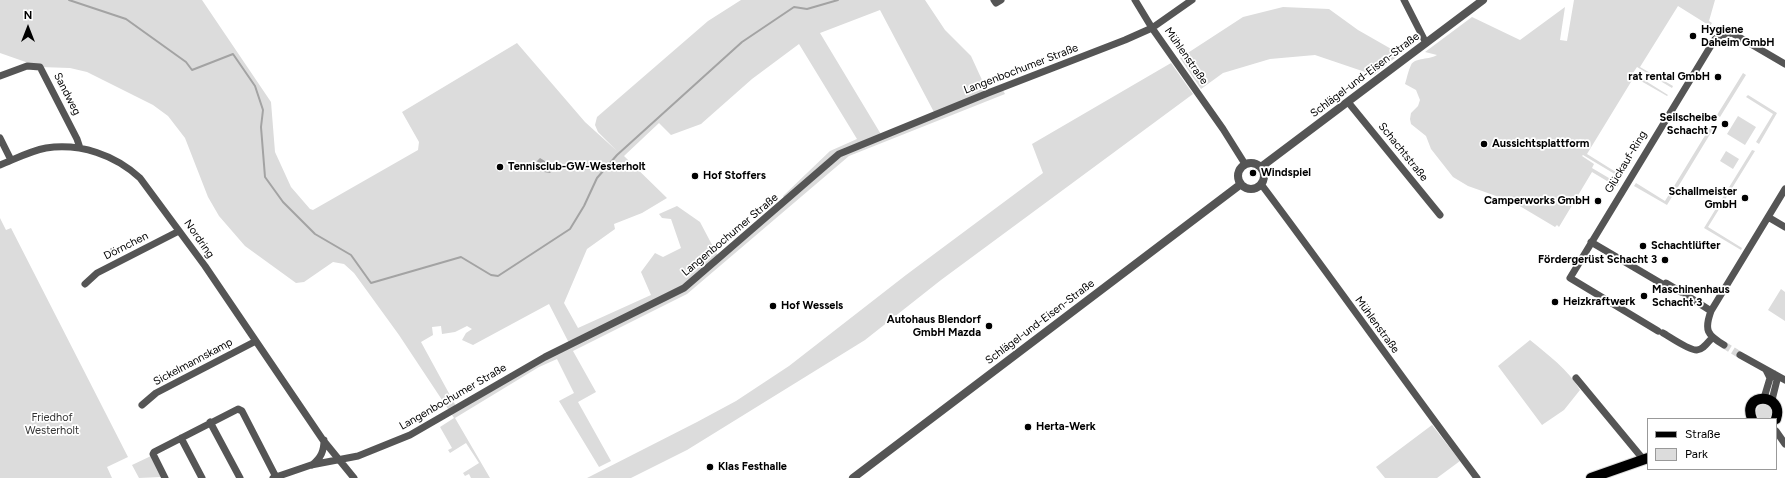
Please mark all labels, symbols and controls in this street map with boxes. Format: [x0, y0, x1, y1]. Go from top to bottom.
north arrow [8, 8, 48, 48]
text: N [24, 9, 32, 22]
place label: Hygiene Daheim GmbH [1701, 23, 1775, 49]
street label: Mühlenstraße [1161, 25, 1211, 87]
street label: Schlägel-und-Eisen-Straße [1308, 30, 1422, 120]
marker: Hygiene Daheim GmbH [1688, 31, 1698, 41]
street label: Langenbochumer Straße [962, 41, 1080, 97]
place label: rat rental GmbH [1628, 70, 1710, 84]
street label: Sandweg [51, 71, 83, 117]
marker: rat rental GmbH [1713, 72, 1723, 82]
place label: Seilscheibe Schacht 7 [1660, 111, 1717, 137]
marker: Seilscheibe Schacht 7 [1720, 119, 1730, 129]
street label: Schachtstraße [1375, 120, 1431, 184]
street label: Glückauf-Ring [1602, 128, 1650, 196]
place label: Aussichtsplattform [1492, 137, 1589, 151]
marker: Aussichtsplattform [1479, 139, 1489, 149]
place label: Tennisclub-GW-Westerholt [508, 160, 646, 174]
marker: Tennisclub-GW-Westerholt [495, 162, 505, 172]
place label: Windspiel [1261, 166, 1311, 180]
marker: Windspiel [1248, 168, 1258, 178]
place label: Hof Stoffers [703, 169, 766, 183]
marker: Hof Stoffers [690, 171, 700, 181]
place label: Schallmeister GmbH [1668, 185, 1737, 211]
street label: Langenbochumer Straße [679, 191, 781, 279]
marker: Schallmeister GmbH [1740, 193, 1750, 203]
place label: Camperworks GmbH [1484, 194, 1590, 208]
marker: Camperworks GmbH [1593, 196, 1603, 206]
street label: Nordring [181, 217, 217, 261]
street label: Dörnchen [102, 229, 150, 263]
place label: Schachtlüfter [1651, 239, 1720, 253]
marker: Schachtlüfter [1638, 241, 1648, 251]
place label: Fördergerüst Schacht 3 [1538, 253, 1657, 267]
marker: Fördergerüst Schacht 3 [1660, 255, 1670, 265]
street label: Schlägel-und-Eisen-Straße [983, 277, 1097, 367]
place label: Maschinenhaus Schacht 3 [1652, 283, 1730, 309]
marker: Maschinenhaus Schacht 3 [1639, 291, 1649, 301]
street label: Mühlenstraße [1352, 294, 1402, 356]
place label: Heizkraftwerk [1563, 295, 1635, 309]
marker: Heizkraftwerk [1550, 297, 1560, 307]
place label: Hof Wessels [781, 299, 843, 313]
marker: Hof Wessels [768, 301, 778, 311]
place label: Autohaus Blendorf GmbH Mazda [887, 313, 981, 339]
marker: Autohaus Blendorf GmbH Mazda [984, 321, 994, 331]
street label: Sickelmannskamp [151, 336, 235, 388]
street label: Langenbochumer Straße [397, 361, 509, 433]
park label: Friedhof Westerholt [25, 411, 79, 437]
legend [1647, 418, 1777, 470]
place label: Herta-Werk [1036, 420, 1096, 434]
marker: Herta-Werk [1023, 422, 1033, 432]
text: Straße [1685, 427, 1720, 441]
text: Park [1685, 447, 1708, 461]
place label: Klas Festhalle [718, 460, 787, 474]
marker: Klas Festhalle [705, 462, 715, 472]

